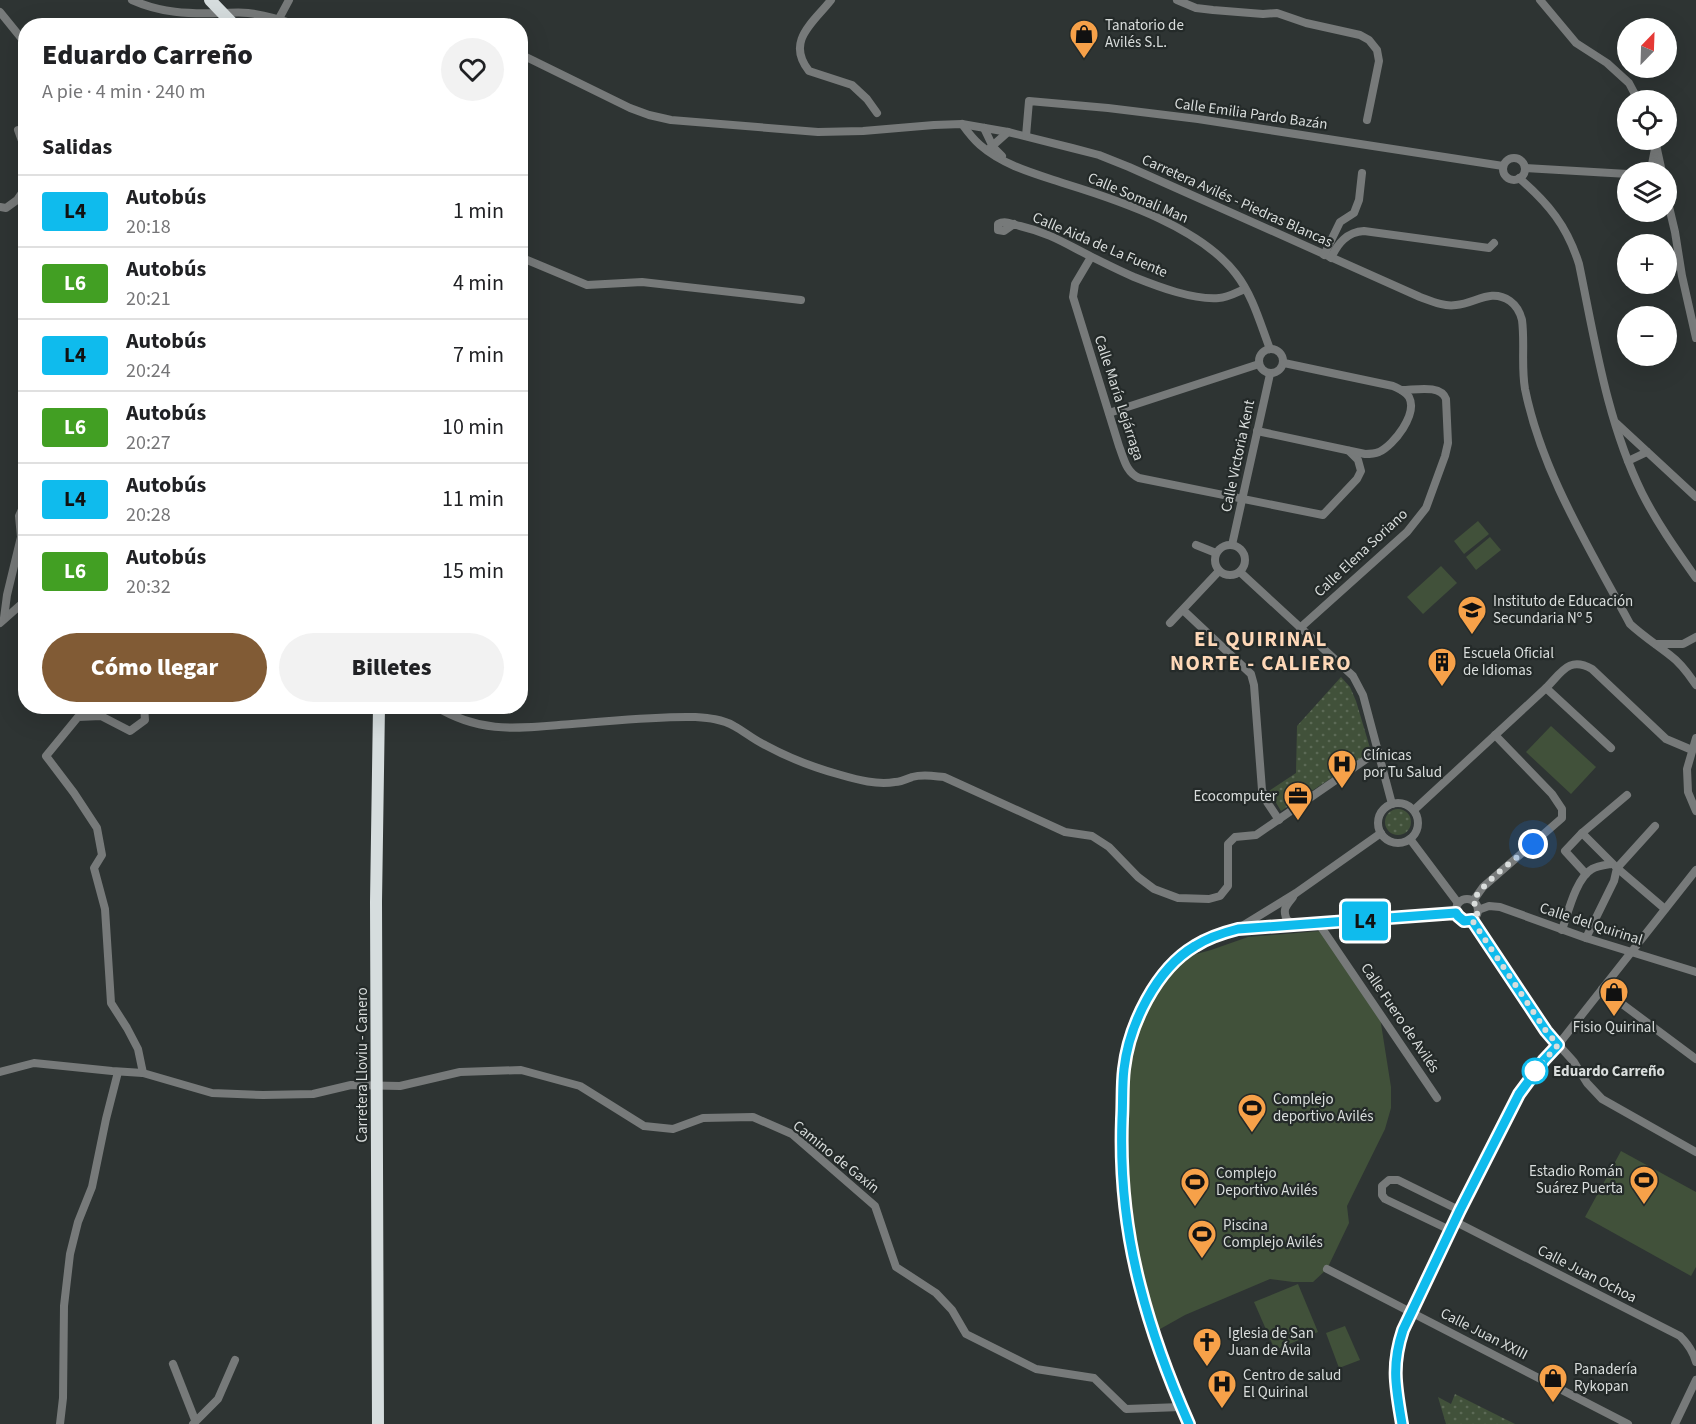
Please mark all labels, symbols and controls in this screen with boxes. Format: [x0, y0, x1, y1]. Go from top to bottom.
place label: Tanatorio de Avilés S.L. [1105, 15, 1184, 53]
shop icon: Tanatorio de Avilés S.L. [1068, 18, 1100, 60]
north arrow [1617, 18, 1677, 78]
map controls [1617, 18, 1677, 366]
text: Eduardo Carreño [42, 35, 253, 75]
button: heart [441, 38, 504, 101]
text: A pie · 4 min · 240 m [42, 78, 206, 106]
button: locate [1617, 90, 1677, 150]
street label: Calle Emilia Pardo Bazán [1173, 93, 1329, 135]
text: Salidas [42, 131, 112, 163]
street label: Carretera Avilés - Piedras Blancas [1138, 149, 1336, 253]
button: layers [1617, 162, 1677, 222]
street label: Calle Somali Man [1084, 167, 1192, 229]
text: Autobús [126, 181, 206, 213]
text: 1 min [453, 195, 504, 227]
text: L4 [64, 196, 86, 226]
street label: Calle Aida de La Fuente [1029, 207, 1171, 283]
text: 20:18 [126, 213, 171, 241]
button: + [1617, 234, 1677, 294]
text: Autobús [126, 253, 206, 285]
text: 4 min [453, 267, 504, 299]
text: L6 [64, 268, 86, 298]
text: 20:21 [126, 285, 171, 313]
button: − [1617, 306, 1677, 366]
text: Autobús [126, 325, 206, 357]
street label: Calle María Lejárraga [1089, 333, 1149, 463]
text: 7 min [453, 339, 504, 371]
text: L4 [64, 340, 86, 370]
text: 20:24 [126, 357, 171, 385]
text: Autobús [126, 397, 206, 429]
street label: Calle Victoria Kent [1216, 398, 1260, 514]
text: 10 min [442, 411, 504, 443]
text: L6 [64, 412, 86, 442]
text: 20:27 [126, 429, 171, 457]
text: Autobús [126, 469, 206, 501]
text: 11 min [442, 483, 504, 515]
text: L4 [64, 484, 86, 514]
text: 20:28 [126, 501, 171, 529]
street label: Calle Elena Soriano [1310, 504, 1412, 602]
text: Autobús [126, 541, 206, 573]
text: 15 min [442, 555, 504, 587]
text: L6 [64, 556, 86, 586]
text: 20:32 [126, 573, 171, 601]
place label: Instituto de Educación Secundaria Nº 5 [1493, 591, 1633, 629]
school or university icon: Instituto de Educación Secundaria Nº 5 [1456, 594, 1488, 636]
district label: EL QUIRINAL NORTE - CALIERO [1170, 624, 1352, 678]
button: Cómo llegar [42, 633, 267, 702]
button: Billetes [279, 633, 504, 702]
place label: Escuela Oficial de Idiomas [1463, 643, 1554, 681]
building icon: Escuela Oficial de Idiomas [1426, 646, 1458, 688]
place label: Clínicas por Tu Salud [1363, 745, 1442, 783]
hospital icon: Clínicas por Tu Salud [1326, 748, 1358, 790]
office icon: Ecocomputer [1282, 780, 1314, 822]
place label: Ecocomputer [1194, 786, 1278, 807]
your location [1518, 829, 1548, 859]
street label: Calle del Quirinal [1537, 897, 1645, 951]
line badge: L4 [1338, 902, 1392, 940]
text: L4 [1354, 906, 1376, 936]
street label: Calle Fuero de Avilés [1355, 959, 1445, 1077]
shop icon: Fisio Quirinal [1598, 976, 1630, 1018]
street label: Carretera Lloviu - Canero [352, 987, 373, 1143]
place label: Fisio Quirinal [1573, 1017, 1655, 1038]
marker: Eduardo Carreño [1522, 1058, 1548, 1084]
place label: Eduardo Carreño [1553, 1061, 1665, 1082]
place label: Complejo deportivo Avilés [1273, 1089, 1374, 1127]
sports icon: Complejo deportivo Avilés [1236, 1092, 1268, 1134]
street label: Camino de Gaxín [788, 1116, 884, 1198]
place label: Estadio Román Suárez Puerta [1529, 1161, 1623, 1199]
place label: Complejo Deportivo Avilés [1216, 1163, 1317, 1201]
sports icon: Estadio Román Suárez Puerta [1628, 1164, 1660, 1206]
sports icon: Complejo Deportivo Avilés [1179, 1166, 1211, 1208]
place label: Piscina Complejo Avilés [1223, 1215, 1323, 1253]
sports icon: Piscina Complejo Avilés [1186, 1218, 1218, 1260]
street label: Calle Juan Ochoa [1534, 1240, 1640, 1308]
street label: Calle Juan XXIII [1437, 1303, 1531, 1365]
place label: Iglesia de San Juan de Ávila [1228, 1323, 1314, 1361]
church icon: Iglesia de San Juan de Ávila [1191, 1326, 1223, 1368]
place label: Panadería Rykopan [1574, 1359, 1637, 1397]
shop icon: Panadería Rykopan [1537, 1362, 1569, 1404]
place label: Centro de salud El Quirinal [1243, 1365, 1341, 1403]
hospital icon: Centro de salud El Quirinal [1206, 1368, 1238, 1410]

